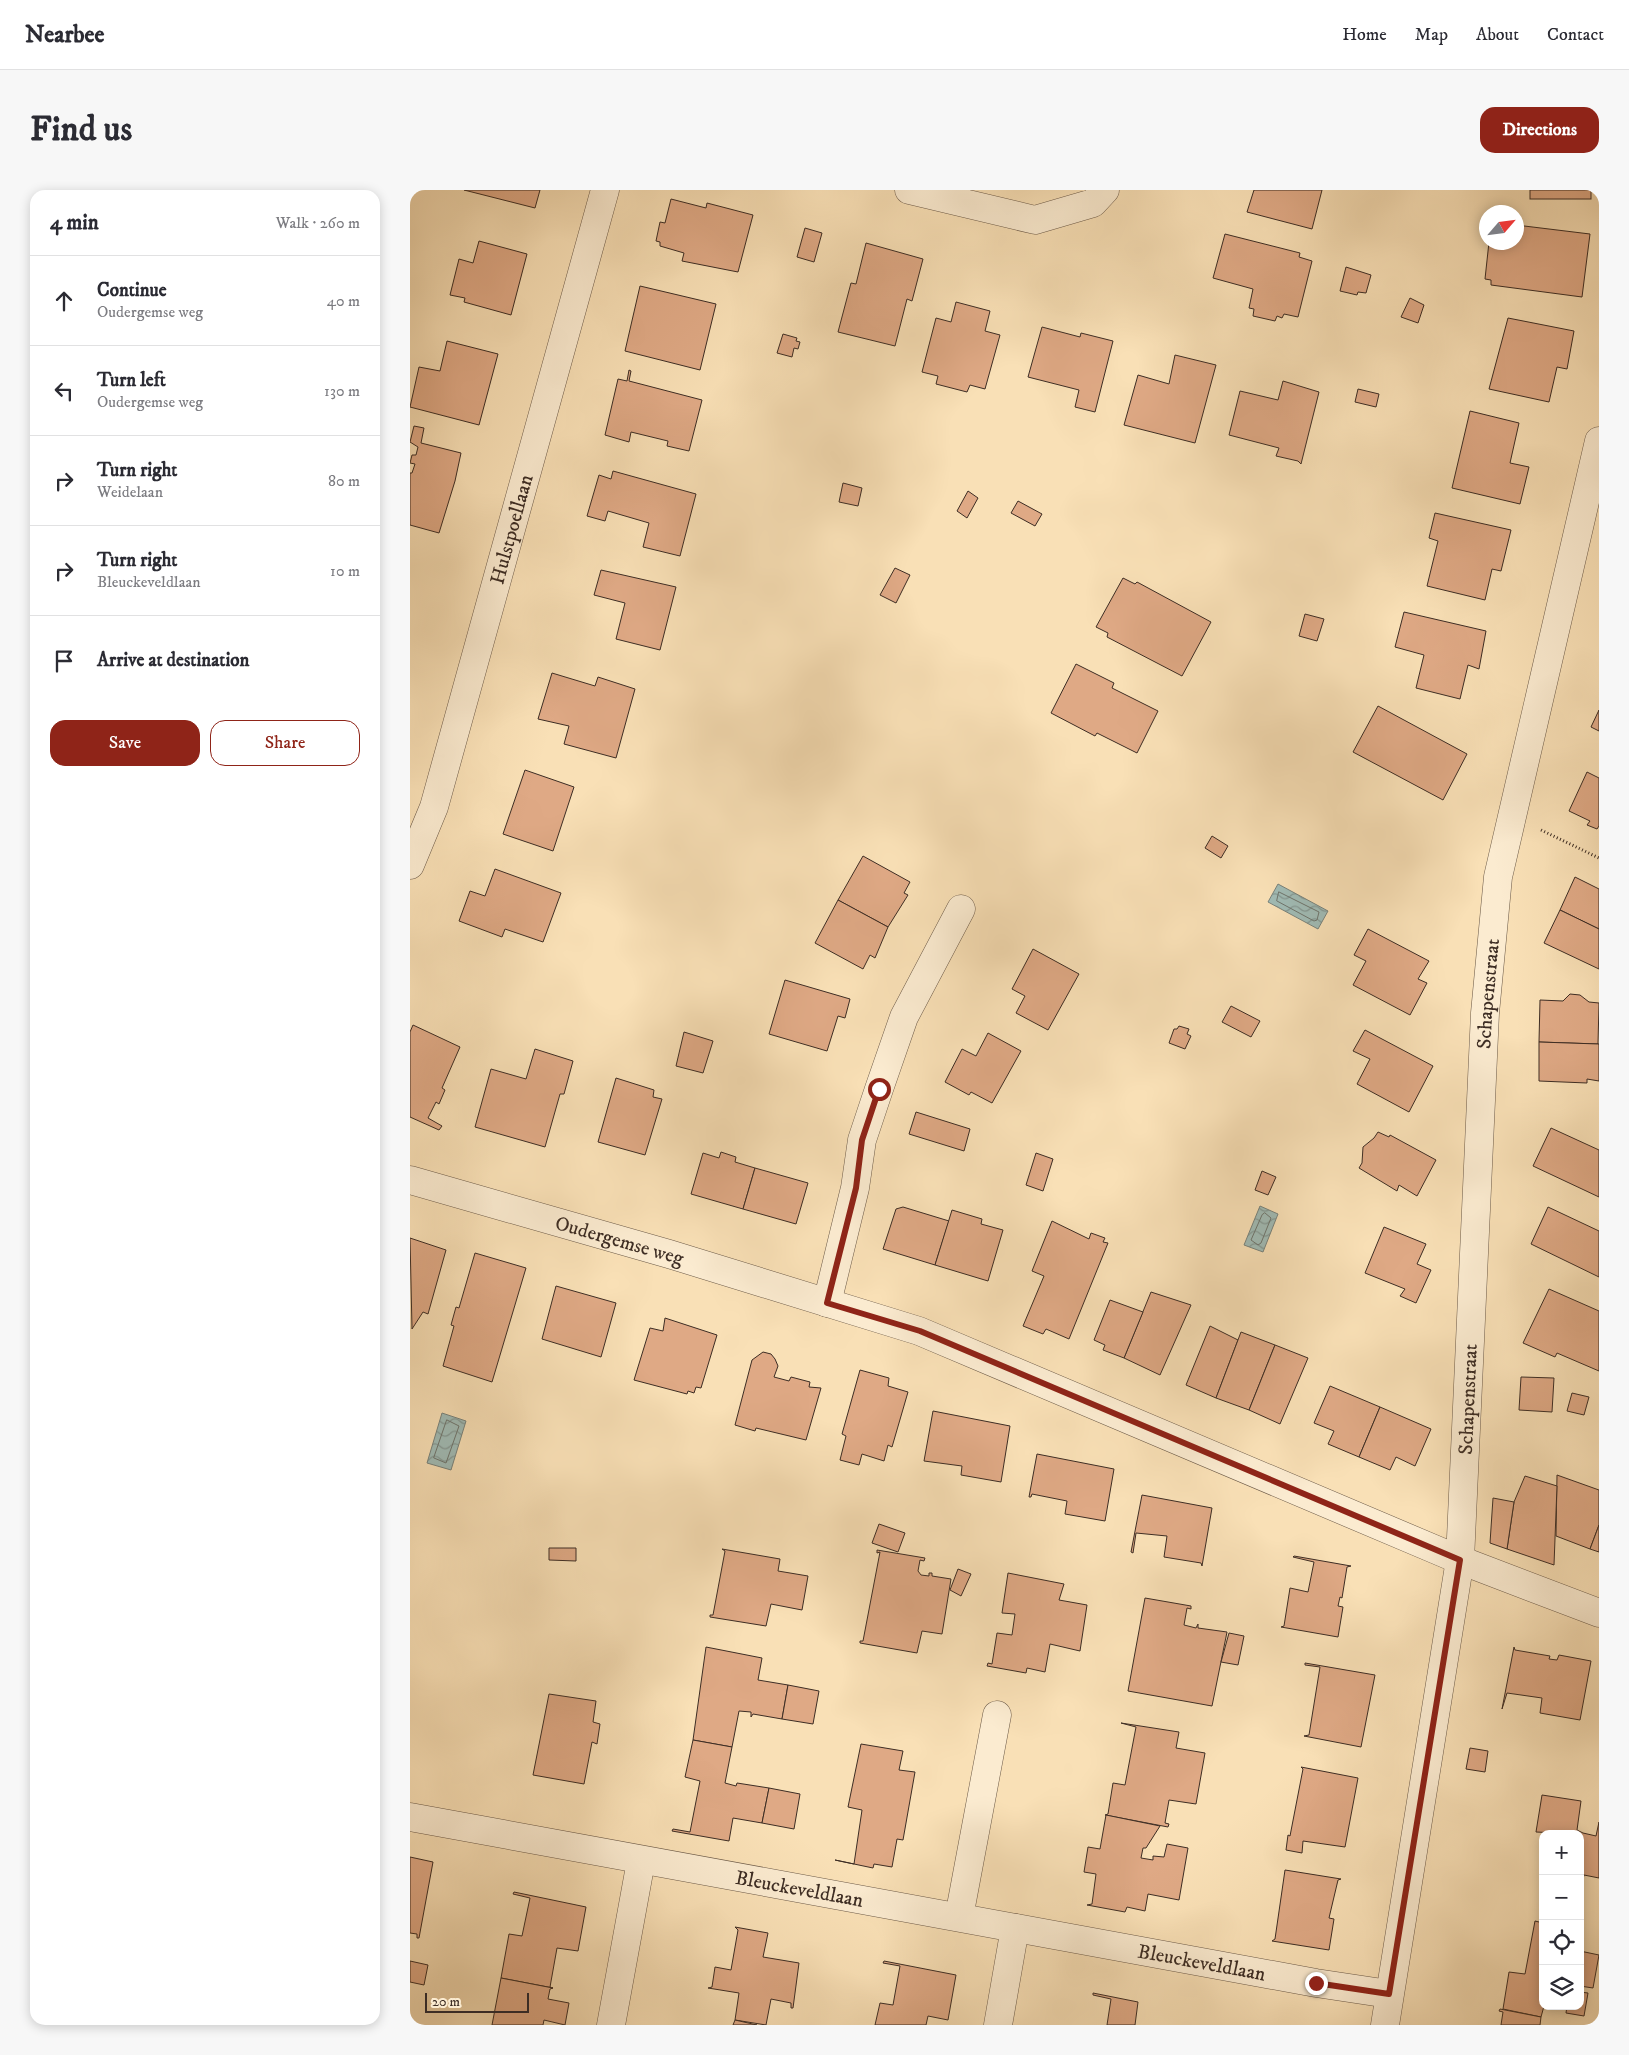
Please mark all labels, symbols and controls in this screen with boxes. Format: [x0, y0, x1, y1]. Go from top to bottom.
text: Nearbee [25, 20, 104, 50]
text: Home [1342, 24, 1387, 46]
text: Map [1415, 24, 1448, 46]
text: About [1476, 24, 1519, 46]
text: Contact [1547, 24, 1604, 46]
button: Directions [1480, 107, 1599, 153]
text: Find us [30, 108, 132, 152]
north arrow [1479, 205, 1524, 250]
text: 4 min [50, 210, 99, 236]
text: Walk · 260 m [276, 213, 360, 233]
text: Continue [97, 279, 167, 302]
icon: ahead [50, 287, 78, 315]
text: 40 m [327, 291, 360, 311]
text: Oudergemse weg [97, 302, 203, 322]
text: Turn left [97, 369, 166, 392]
icon: left [50, 377, 78, 405]
text: 130 m [324, 381, 360, 401]
text: Oudergemse weg [97, 392, 203, 412]
text: Turn right [97, 459, 177, 482]
icon: right [50, 467, 78, 495]
text: 80 m [328, 471, 360, 491]
street label: Hulstpoellaan [485, 471, 540, 587]
text: Weidelaan [97, 482, 163, 502]
text: Turn right [97, 549, 177, 572]
icon: right [50, 557, 78, 585]
text: 10 m [330, 561, 360, 581]
text: Bleuckeveldlaan [97, 572, 201, 592]
icon: arrive [50, 647, 78, 675]
text: Arrive at destination [97, 649, 249, 672]
button: Save [50, 720, 200, 766]
button: Share [210, 720, 360, 766]
street label: Schapenstraat [1472, 937, 1506, 1050]
route start [868, 1078, 891, 1101]
street label: Oudergemse weg [552, 1211, 687, 1272]
street label: Schapenstraat [1454, 1343, 1484, 1455]
map controls [1539, 1830, 1584, 2010]
button: + [1539, 1830, 1584, 1875]
street label: Bleuckeveldlaan [733, 1866, 866, 1914]
button: − [1539, 1875, 1584, 1920]
button: locate [1539, 1920, 1584, 1965]
street label: Bleuckeveldlaan [1136, 1940, 1268, 1988]
button: layers [1539, 1965, 1584, 2010]
route end [1305, 1972, 1328, 1995]
scale bar [425, 1990, 529, 2013]
text: 20 m [432, 1993, 460, 2011]

